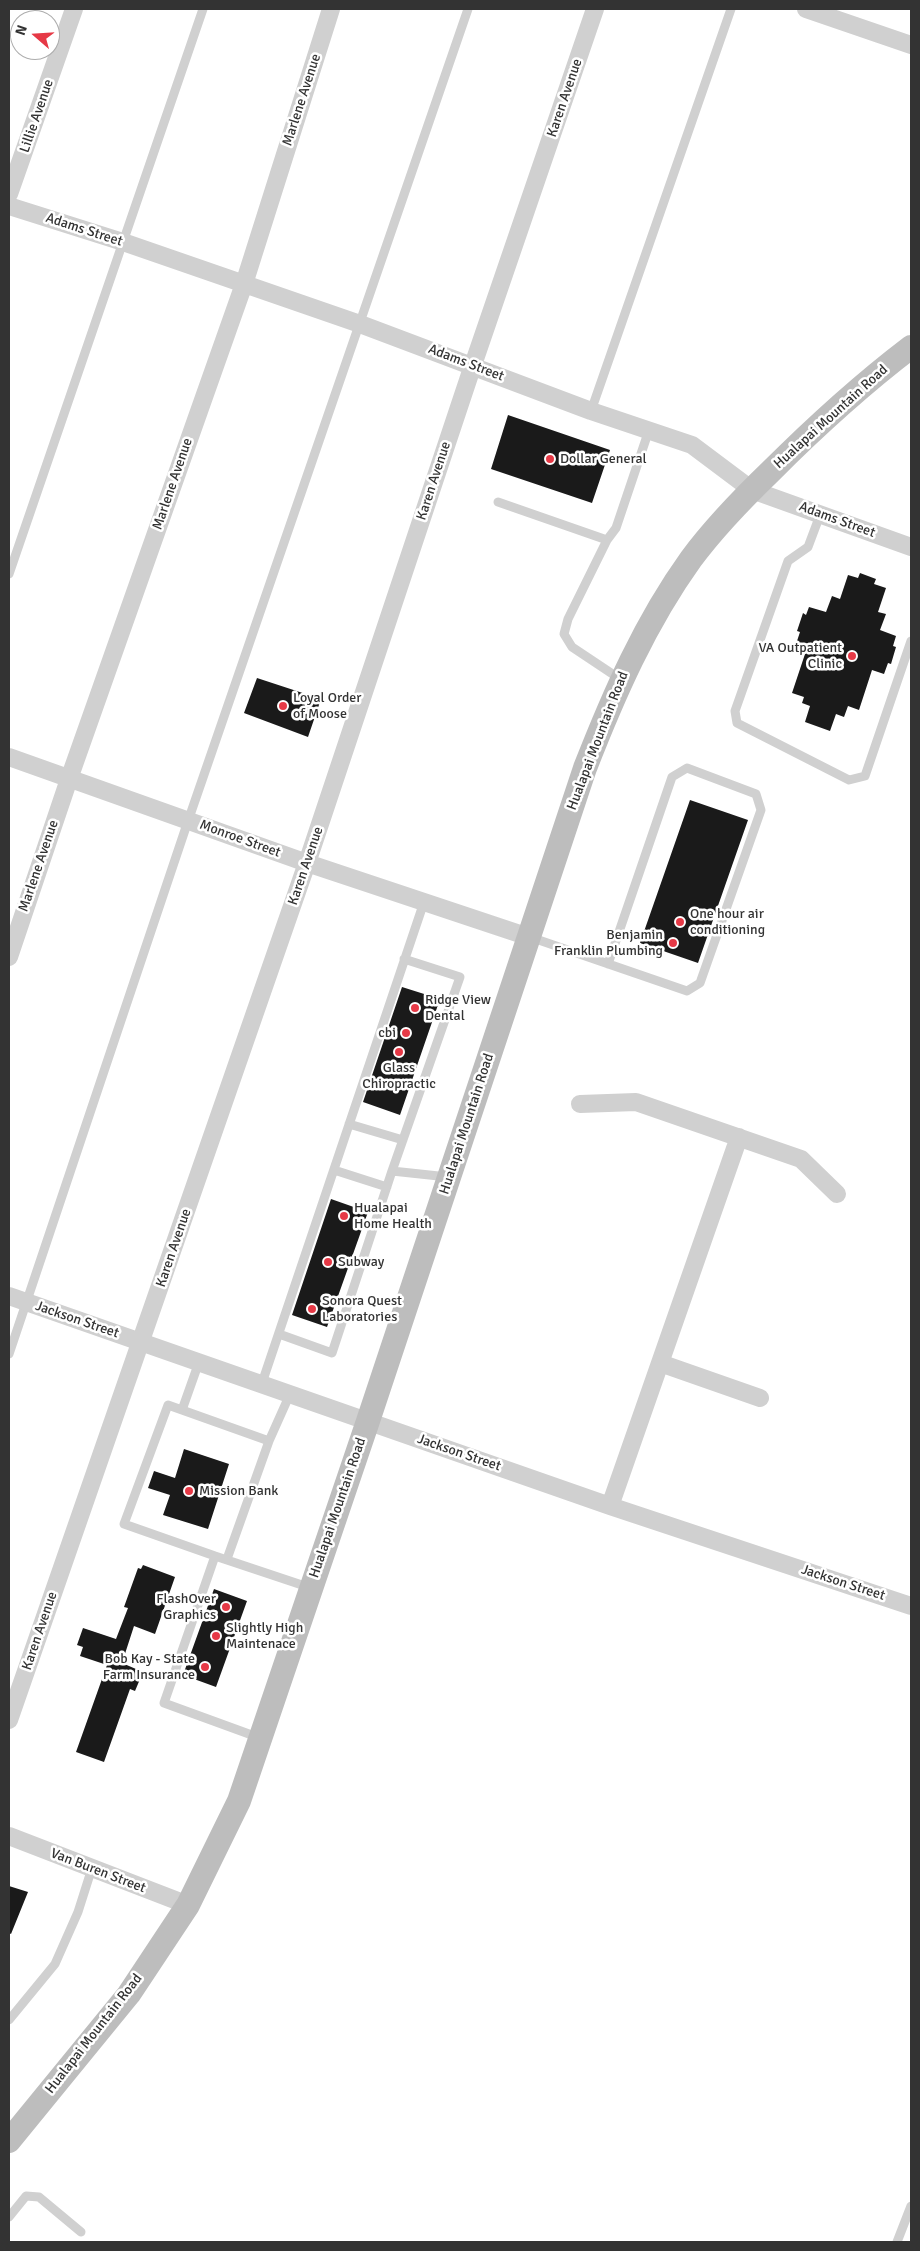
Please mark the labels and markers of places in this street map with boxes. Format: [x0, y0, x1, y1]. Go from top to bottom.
place label: Dollar General [560, 451, 647, 467]
marker: Dollar General [544, 453, 556, 465]
place label: VA Outpatient Clinic [759, 640, 842, 672]
marker: VA Outpatient Clinic [846, 650, 858, 662]
place label: Loyal Order of Moose [293, 690, 361, 722]
marker: Loyal Order of Moose [277, 700, 289, 712]
place label: One hour air conditioning [690, 906, 765, 939]
marker: One hour air conditioning [674, 916, 686, 928]
place label: Benjamin Franklin Plumbing [554, 927, 663, 960]
marker: Benjamin Franklin Plumbing [667, 937, 679, 949]
place label: Ridge View Dental [425, 992, 491, 1024]
marker: Ridge View Dental [409, 1002, 421, 1014]
place label: cbi [378, 1025, 396, 1041]
marker: cbi [400, 1027, 412, 1039]
marker: Glass Chiropractic [393, 1046, 405, 1058]
place label: Glass Chiropractic [362, 1060, 436, 1092]
place label: Hualapai Home Health [354, 1200, 432, 1232]
marker: Hualapai Home Health [338, 1210, 350, 1222]
place label: Subway [338, 1254, 384, 1270]
marker: Subway [322, 1256, 334, 1268]
place label: Sonora Quest Laboratories [322, 1293, 402, 1325]
marker: Sonora Quest Laboratories [306, 1303, 318, 1315]
place label: Mission Bank [199, 1483, 278, 1499]
marker: Mission Bank [183, 1485, 195, 1497]
place label: FlashOver Graphics [156, 1591, 216, 1624]
marker: FlashOver Graphics [220, 1601, 232, 1613]
place label: Slightly High Maintenace [226, 1620, 303, 1652]
marker: Slightly High Maintenace [210, 1630, 222, 1642]
place label: Bob Kay - State Farm Insurance [103, 1651, 195, 1684]
marker: Bob Kay - State Farm Insurance [199, 1661, 211, 1673]

